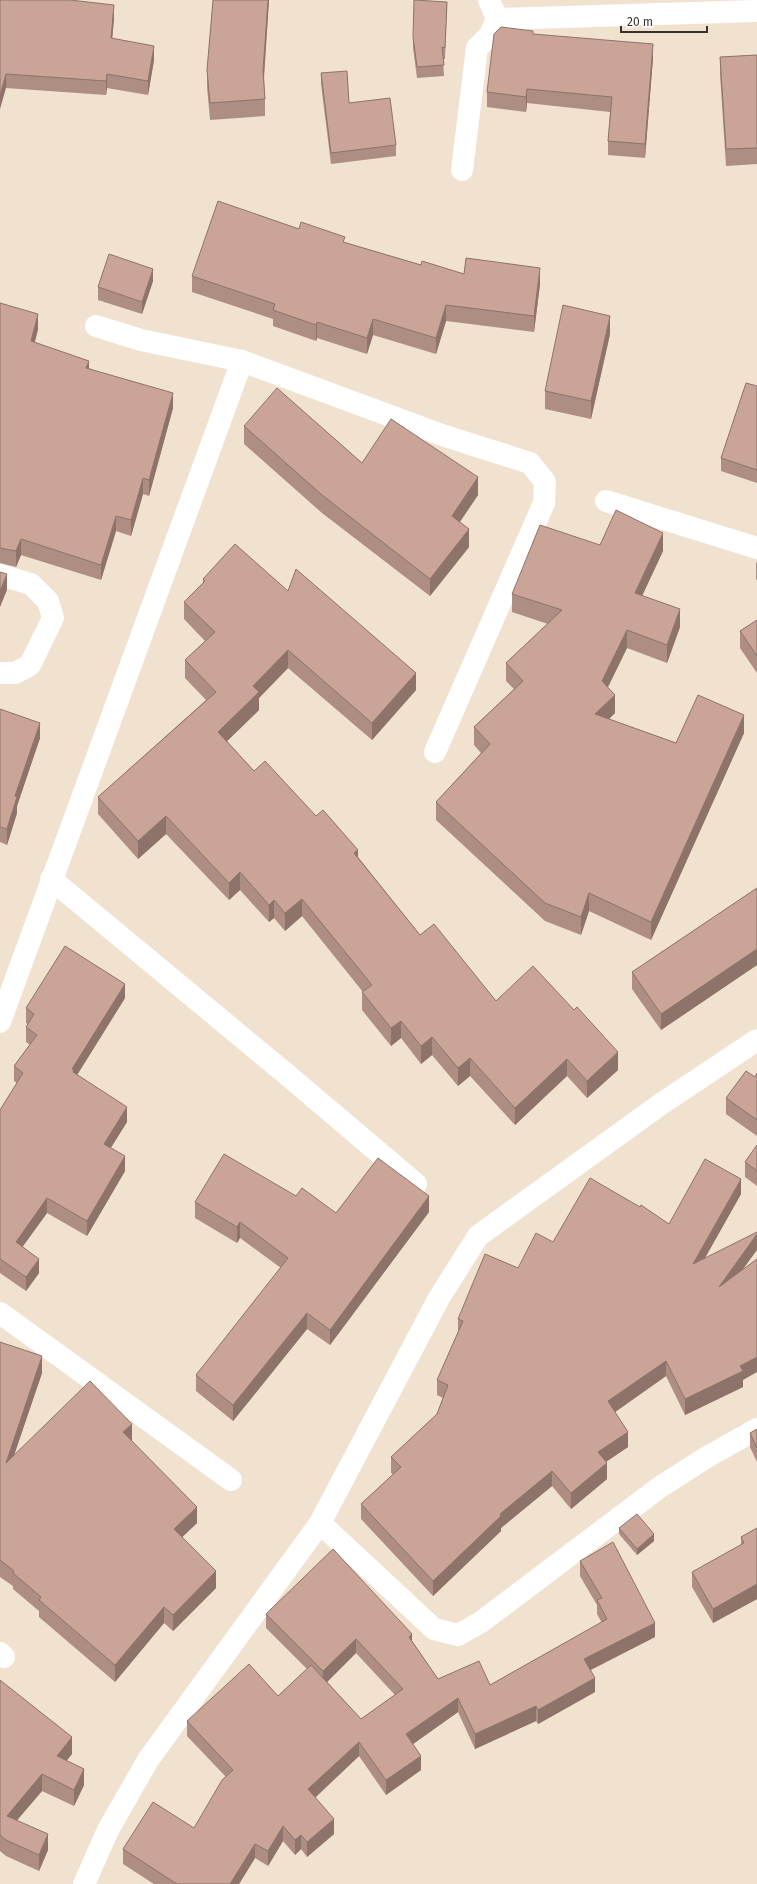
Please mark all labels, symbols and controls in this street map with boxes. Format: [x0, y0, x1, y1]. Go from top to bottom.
scale bar [621, 8, 707, 34]
text: 20 m [627, 15, 653, 29]

